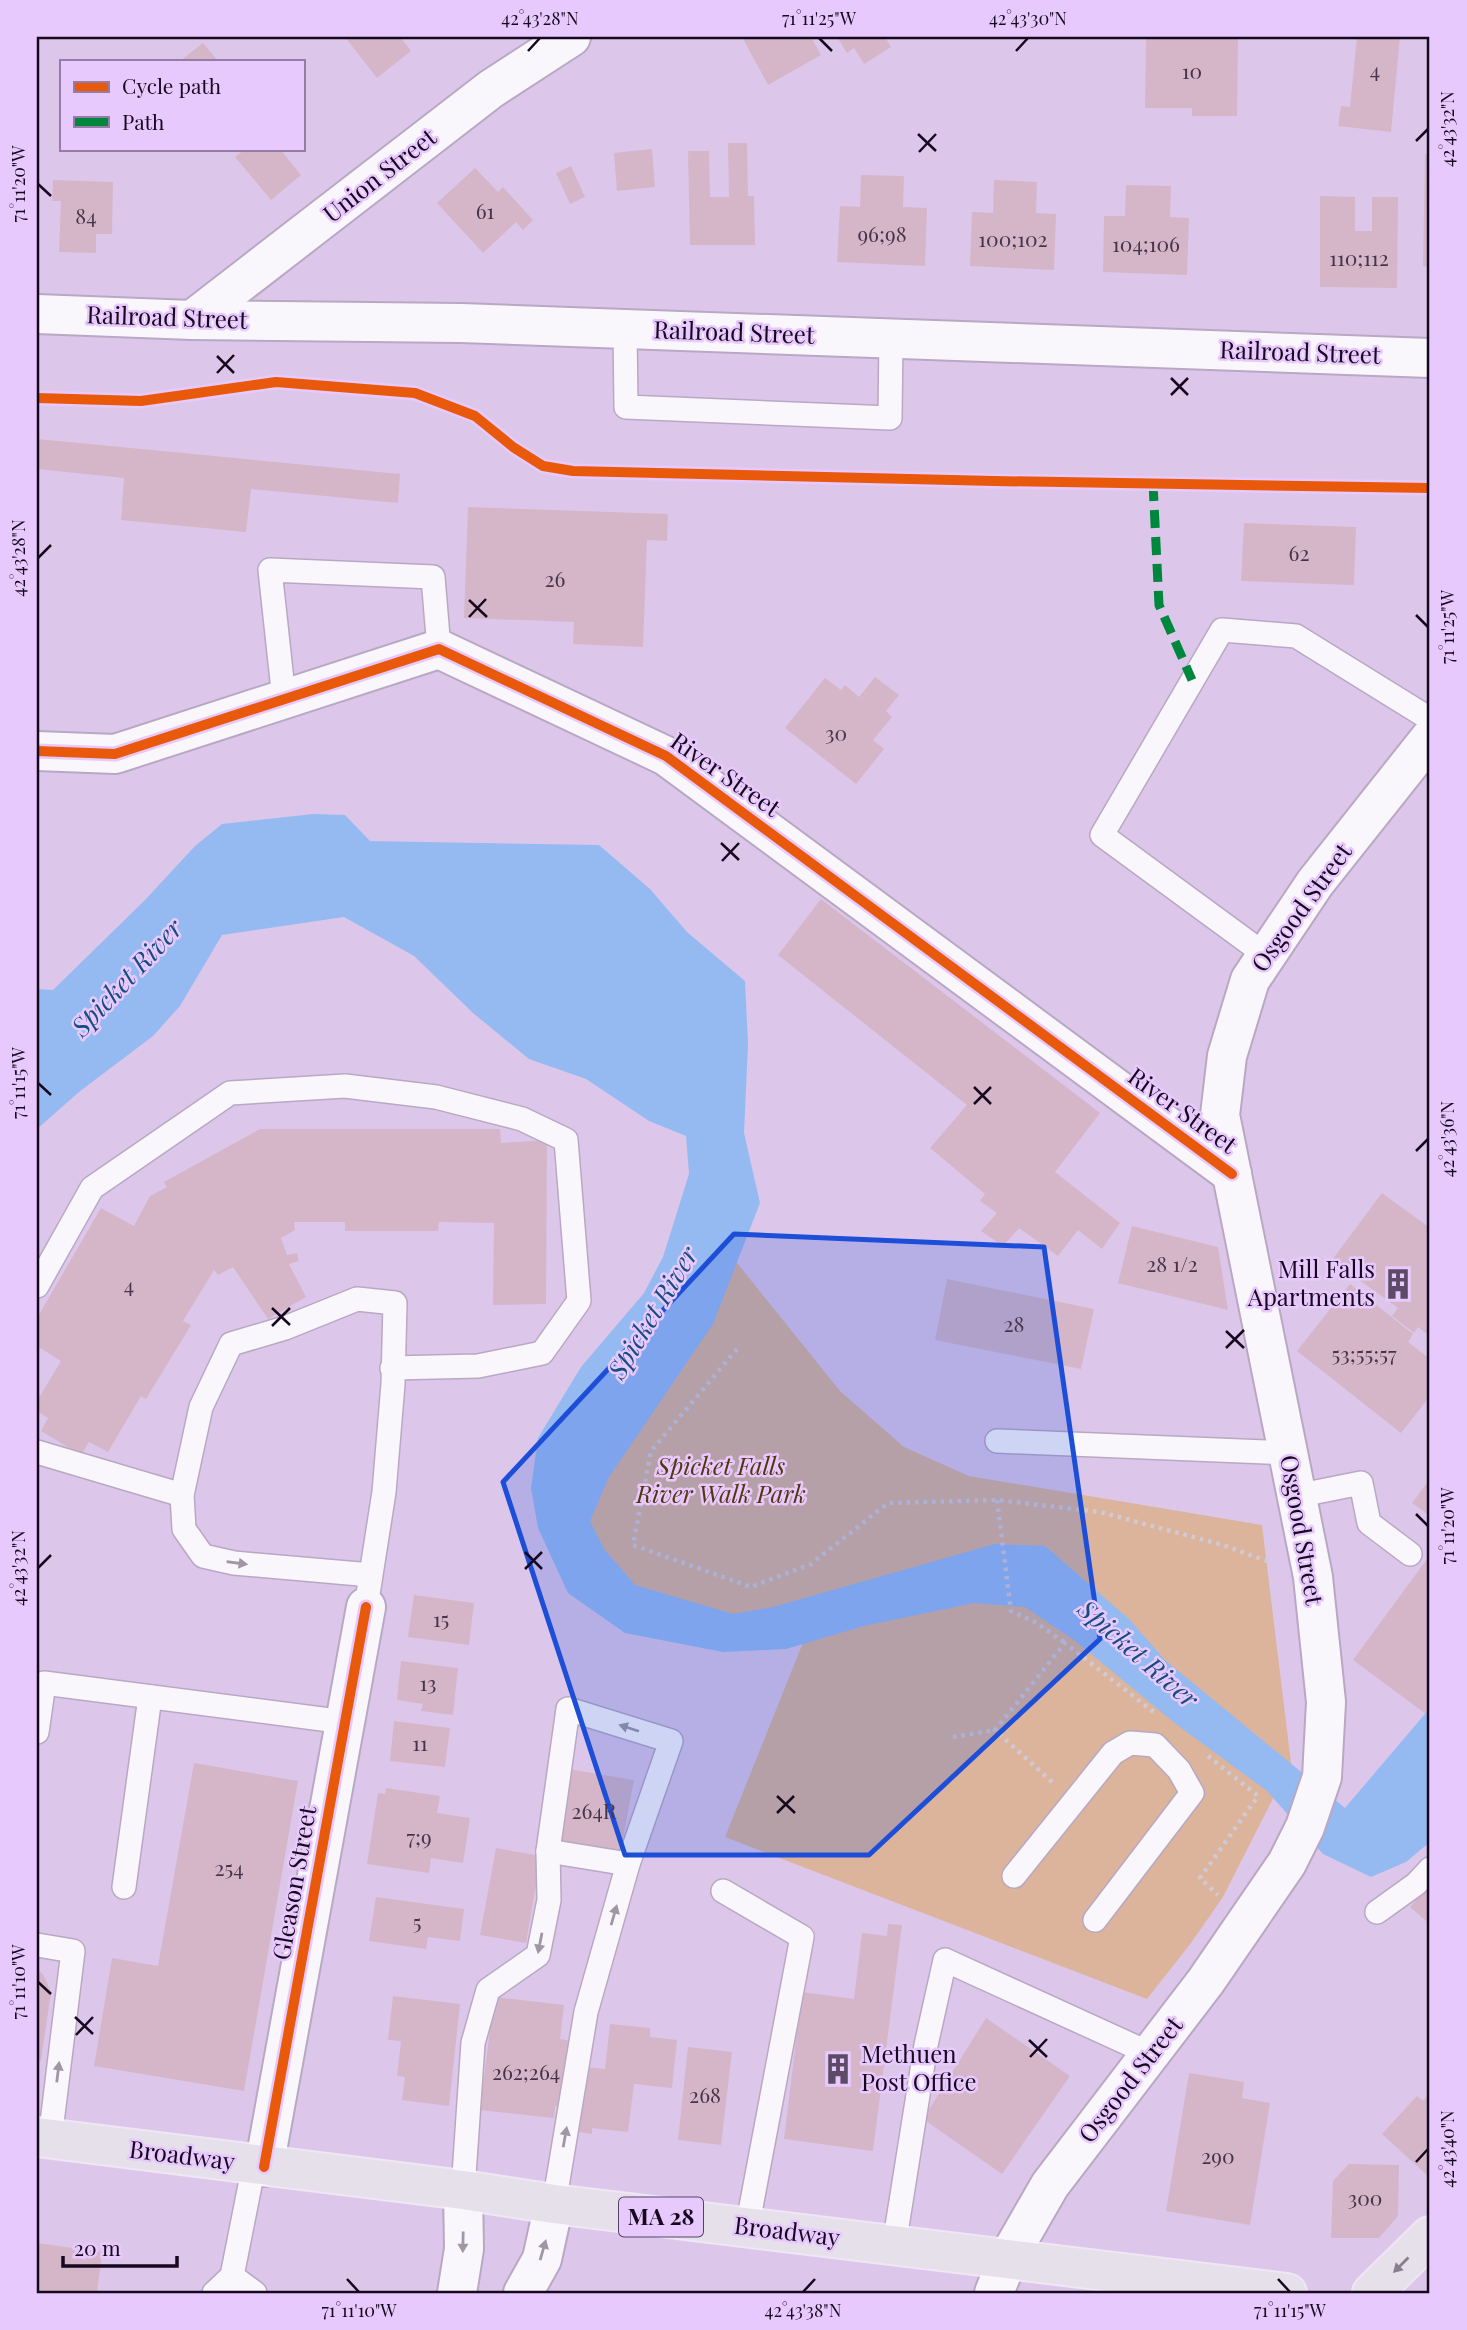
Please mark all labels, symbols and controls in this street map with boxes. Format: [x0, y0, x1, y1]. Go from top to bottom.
text: 42°43'28"N [501, 6, 579, 30]
text: 71°11'25"W [782, 6, 857, 30]
text: 42°43'30"N [989, 6, 1067, 30]
house number: 4 [1370, 55, 1380, 83]
house number: 10 [1182, 56, 1202, 84]
legend [60, 60, 304, 150]
text: Cycle path [122, 71, 222, 99]
text: 42°43'32"N [1435, 91, 1459, 167]
text: Path [122, 107, 165, 135]
street label: Union Street [316, 120, 442, 229]
text: 71°11'20"W [6, 145, 30, 223]
house number: 61 [476, 196, 495, 224]
house number: 84 [75, 201, 97, 229]
house number: 96;98 [857, 219, 907, 247]
house number: 100;102 [978, 224, 1048, 252]
house number: 104;106 [1112, 229, 1180, 257]
house number: 110;112 [1329, 243, 1389, 271]
street label: Railroad Street [86, 297, 249, 335]
street label: Railroad Street [653, 312, 816, 350]
street label: Railroad Street [1219, 332, 1382, 370]
text: 42°43'28"N [6, 519, 30, 597]
house number: 62 [1289, 538, 1309, 566]
house number: 26 [545, 564, 566, 592]
text: 71°11'25"W [1435, 589, 1459, 664]
house number: 30 [825, 718, 847, 746]
street label: River Street [665, 724, 788, 823]
street label: Osgood Street [1243, 836, 1358, 978]
water label: Spicket River [62, 910, 190, 1044]
text: 71°11'15"W [6, 1046, 30, 1119]
street label: River Street [1122, 1059, 1244, 1160]
text: 42°43'36"N [1435, 1100, 1459, 1177]
water label: Spicket River [598, 1239, 705, 1386]
house number: 28 1/2 [1146, 1249, 1198, 1277]
place label: Mill Falls Apartments [1247, 1252, 1375, 1312]
building icon: Mill Falls Apartments [1381, 1267, 1415, 1301]
house number: 4 [124, 1270, 134, 1298]
house number: 28 [1004, 1309, 1024, 1337]
house number: 53;55;57 [1332, 1339, 1397, 1367]
park label: Spicket Falls River Walk Park [635, 1449, 806, 1509]
street label: Osgood Street [1274, 1452, 1332, 1608]
text: 71°11'20"W [1435, 1487, 1459, 1565]
text: 42°43'32"N [6, 1530, 30, 1606]
one-way arrow [226, 1557, 248, 1568]
water label: Spicket River [1071, 1590, 1207, 1715]
house number: 15 [433, 1604, 449, 1632]
house number: 13 [420, 1668, 436, 1696]
one-way arrow [619, 1722, 640, 1733]
house number: 11 [412, 1728, 428, 1756]
house number: 264R [572, 1796, 617, 1824]
street label: Gleason Street [264, 1803, 322, 1962]
house number: 7;9 [406, 1822, 432, 1850]
house number: 254 [214, 1853, 244, 1881]
one-way arrow [609, 1904, 619, 1925]
house number: 5 [413, 1907, 421, 1935]
one-way arrow [535, 1932, 546, 1954]
text: 71°11'10"W [6, 1944, 30, 2020]
street label: Osgood Street [1070, 2009, 1189, 2148]
place label: Methuen Post Office [861, 2037, 977, 2097]
building icon: Methuen Post Office [821, 2052, 855, 2086]
house number: 262;264 [492, 2057, 560, 2085]
one-way arrow [53, 2060, 64, 2082]
house number: 268 [689, 2080, 721, 2108]
text: 42°43'40"N [1435, 2110, 1459, 2188]
one-way arrow [560, 2126, 571, 2148]
street label: Broadway [128, 2132, 237, 2176]
house number: 290 [1201, 2141, 1235, 2169]
house number: 300 [1348, 2183, 1382, 2211]
road number: MA 28 [619, 2198, 703, 2236]
street label: Broadway [733, 2208, 842, 2252]
scale bar [63, 2225, 177, 2269]
one-way arrow [458, 2231, 469, 2253]
text: 20 m [74, 2233, 121, 2261]
one-way arrow [538, 2239, 549, 2261]
one-way arrow [1393, 2256, 1410, 2273]
text: 71°11'10"W [321, 2298, 397, 2322]
text: 42°43'38"N [765, 2298, 842, 2322]
text: 71°11'15"W [1254, 2298, 1327, 2322]

